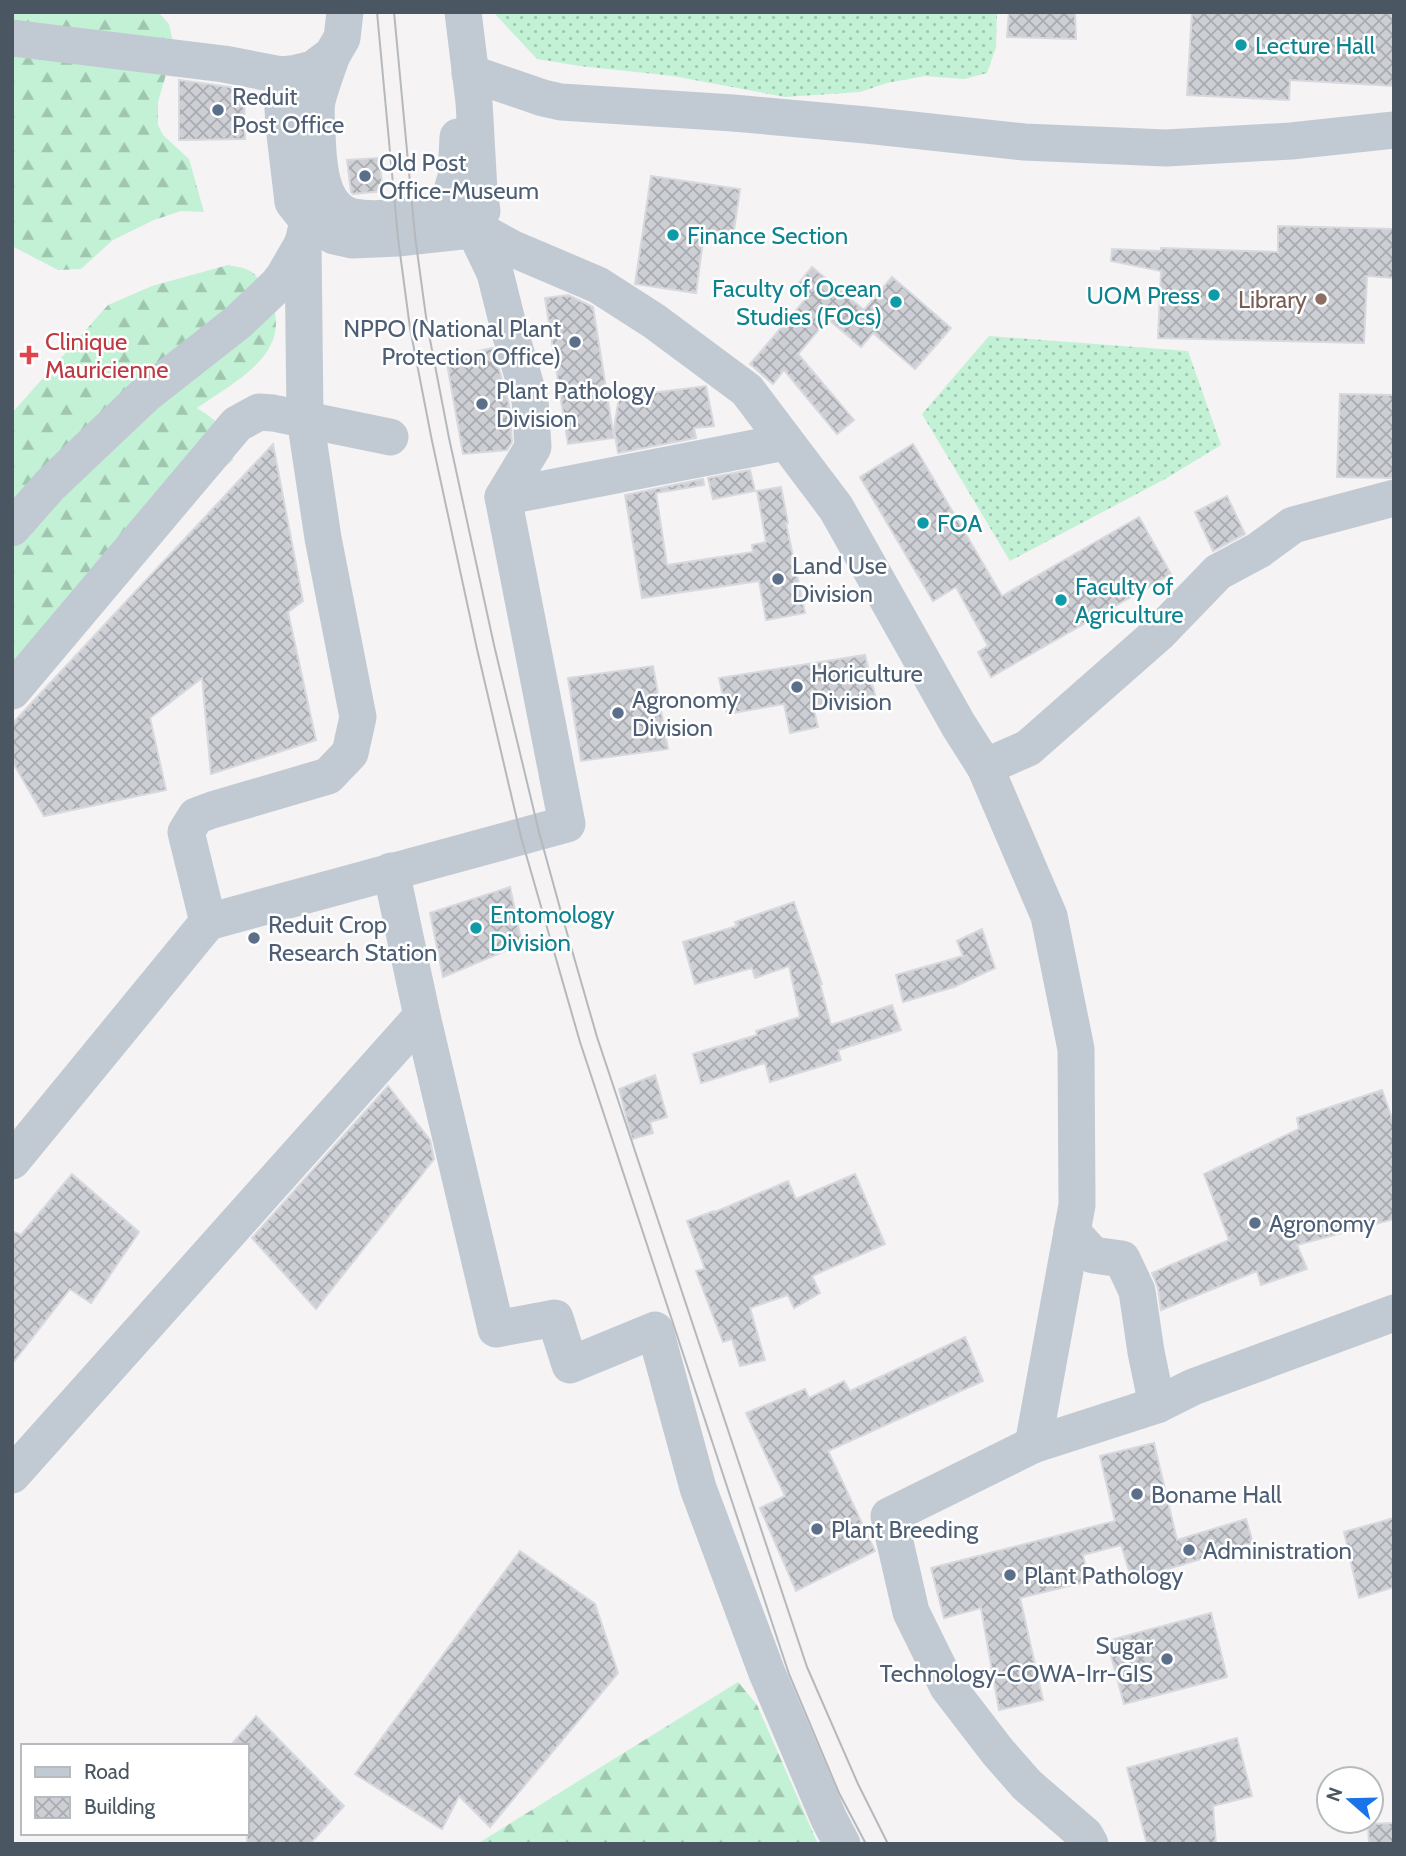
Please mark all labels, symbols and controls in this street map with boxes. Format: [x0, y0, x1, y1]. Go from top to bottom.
place label: Lecture Hall [1255, 31, 1375, 60]
marker: Lecture Hall [1233, 37, 1249, 53]
place label: Reduit Post Office [232, 82, 344, 139]
marker: Reduit Post Office [210, 102, 226, 118]
place label: Old Post Office-Museum [379, 148, 539, 205]
marker: Old Post Office-Museum [357, 168, 373, 184]
place label: Finance Section [687, 221, 848, 250]
marker: Finance Section [665, 227, 681, 243]
place label: Faculty of Ocean Studies (FOcs) [712, 274, 882, 331]
place label: UOM Press [1086, 281, 1200, 310]
place label: Library [1238, 285, 1307, 314]
marker: UOM Press [1206, 287, 1222, 303]
marker: Library [1313, 291, 1329, 307]
marker: Faculty of Ocean Studies (FOcs) [888, 294, 904, 310]
place label: NPPO (National Plant Protection Office) [343, 314, 561, 371]
place label: Clinique Mauricienne [45, 327, 169, 384]
marker: NPPO (National Plant Protection Office) [567, 334, 583, 350]
marker: Clinique Mauricienne [19, 345, 39, 365]
place label: Plant Pathology Division [496, 376, 655, 433]
marker: Plant Pathology Division [474, 396, 490, 412]
place label: FOA [937, 509, 983, 538]
marker: FOA [915, 515, 931, 531]
place label: Land Use Division [792, 551, 887, 608]
marker: Land Use Division [770, 571, 786, 587]
place label: Faculty of Agriculture [1075, 572, 1183, 629]
marker: Faculty of Agriculture [1053, 592, 1069, 608]
place label: Horiculture Division [811, 659, 923, 716]
marker: Horiculture Division [789, 679, 805, 695]
place label: Agronomy Division [632, 685, 738, 742]
marker: Agronomy Division [610, 705, 626, 721]
place label: Entomology Division [490, 900, 615, 957]
place label: Reduit Crop Research Station [268, 910, 437, 967]
marker: Entomology Division [468, 920, 484, 936]
marker: Reduit Crop Research Station [246, 930, 262, 946]
place label: Agronomy [1269, 1209, 1375, 1238]
marker: Agronomy [1247, 1215, 1263, 1231]
place label: Boname Hall [1151, 1480, 1282, 1509]
marker: Boname Hall [1129, 1486, 1145, 1502]
place label: Plant Breeding [831, 1515, 979, 1544]
marker: Plant Breeding [809, 1521, 825, 1537]
place label: Administration [1203, 1536, 1352, 1565]
marker: Administration [1181, 1542, 1197, 1558]
place label: Plant Pathology [1024, 1561, 1183, 1590]
marker: Plant Pathology [1002, 1567, 1018, 1583]
place label: Sugar Technology-COWA-Irr-GIS [880, 1631, 1153, 1688]
marker: Sugar Technology-COWA-Irr-GIS [1159, 1651, 1175, 1667]
legend [21, 1744, 248, 1835]
text: Road [84, 1759, 130, 1784]
north arrow [1315, 1765, 1385, 1835]
text: N [1321, 1784, 1348, 1805]
text: Building [84, 1794, 156, 1819]

